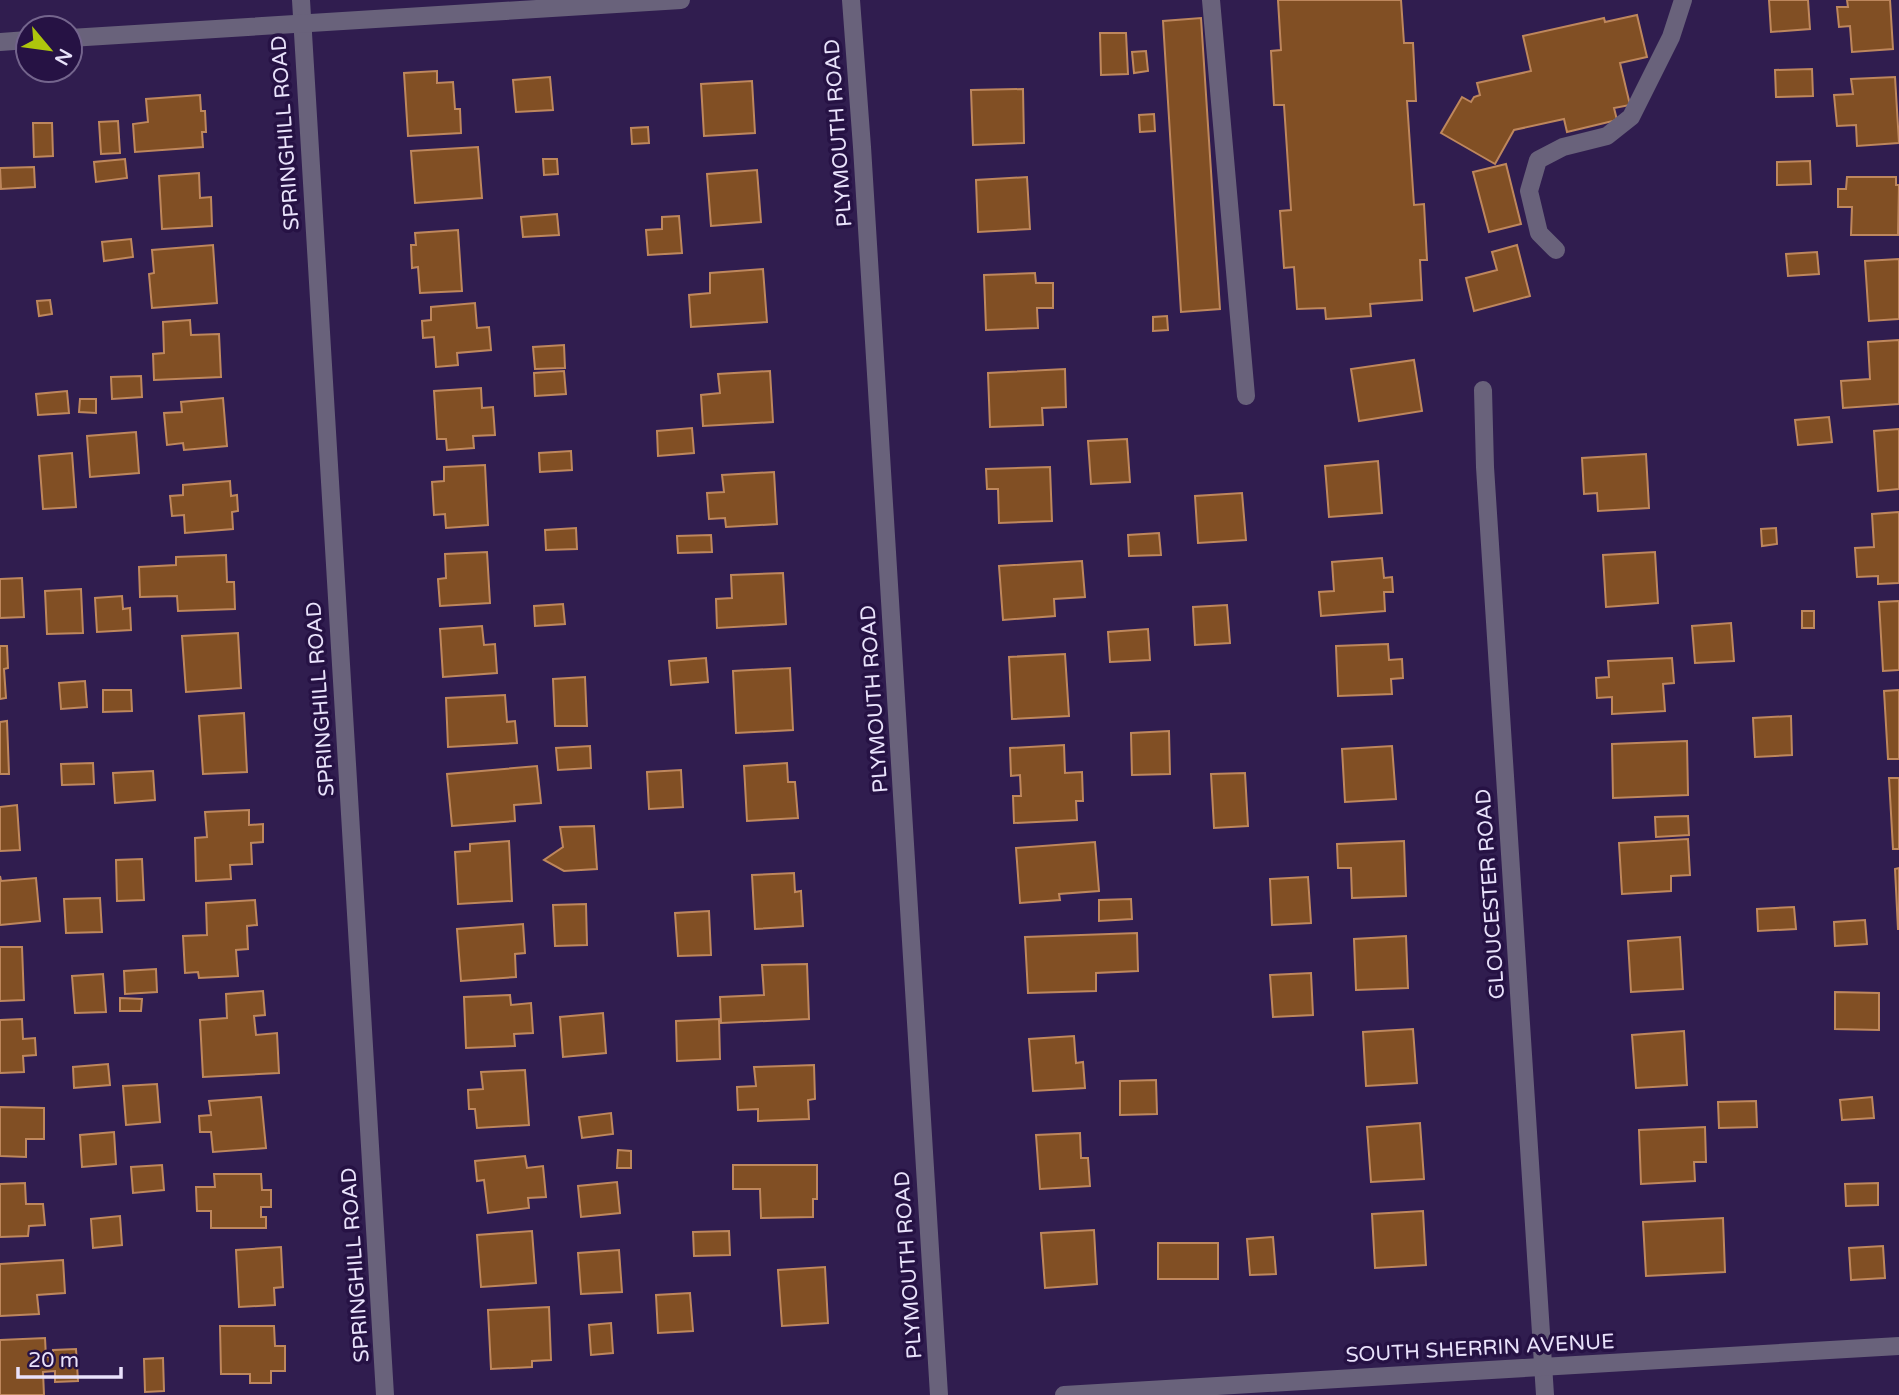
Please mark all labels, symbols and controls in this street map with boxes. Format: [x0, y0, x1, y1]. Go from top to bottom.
north arrow [14, 14, 84, 84]
street label: SPRINGHILL ROAD [266, 35, 305, 231]
street label: PLYMOUTH ROAD [819, 38, 858, 228]
text: N [50, 45, 76, 69]
street label: SPRINGHILL ROAD [301, 601, 340, 797]
street label: PLYMOUTH ROAD [855, 604, 894, 794]
street label: GLOUCESTER ROAD [1471, 788, 1510, 1000]
street label: SPRINGHILL ROAD [336, 1167, 375, 1363]
street label: PLYMOUTH ROAD [889, 1170, 928, 1360]
street label: SOUTH SHERRIN AVENUE [1345, 1329, 1615, 1368]
scale bar [18, 1336, 121, 1380]
text: 20 m [28, 1348, 79, 1373]

